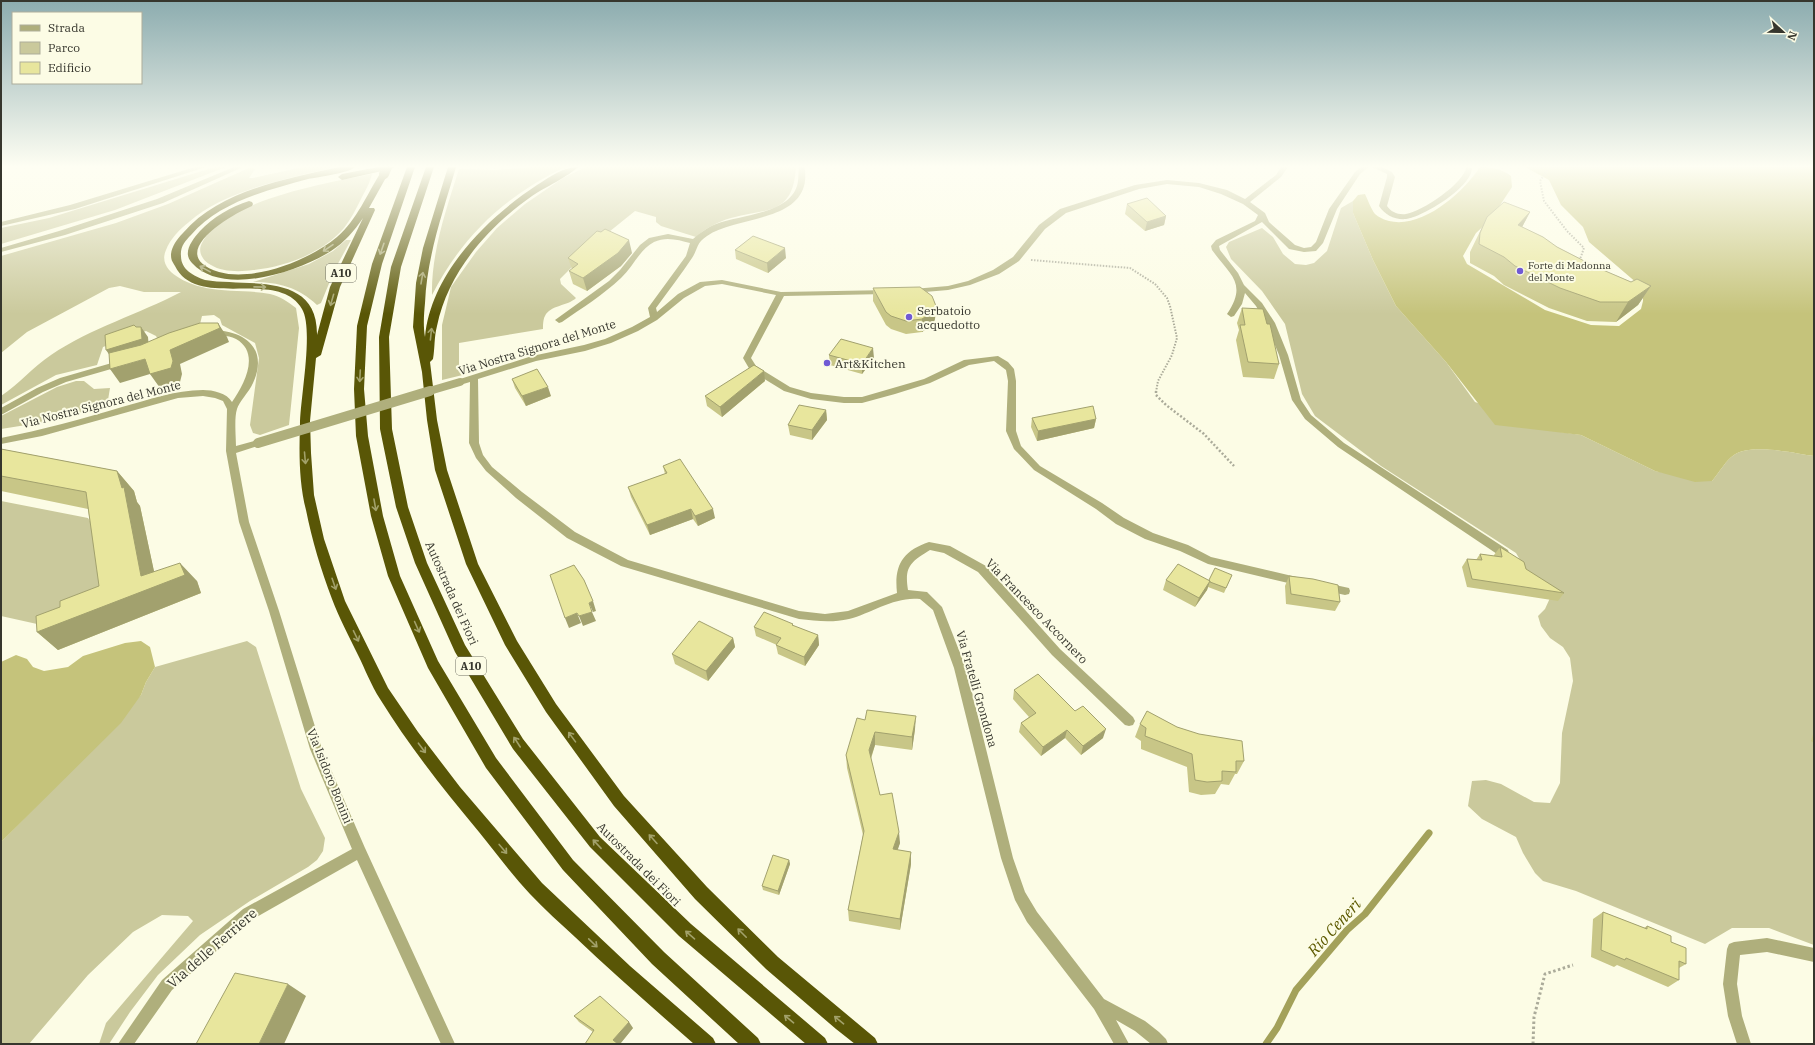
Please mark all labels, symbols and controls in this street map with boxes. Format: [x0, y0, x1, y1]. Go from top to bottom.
legend [12, 12, 142, 84]
north arrow [1763, 12, 1803, 52]
text: Strada [48, 20, 85, 35]
text: N [1784, 29, 1800, 43]
text: Parco [48, 40, 80, 55]
text: Edificio [48, 60, 91, 75]
one-way arrow [378, 242, 385, 255]
one-way arrow [322, 245, 334, 253]
place label: Forte di Madonna del Monte [1528, 259, 1611, 284]
one-way arrow [199, 264, 211, 272]
road number: A10 [326, 264, 356, 282]
marker: Forte di Madonna del Monte [1515, 266, 1525, 276]
one-way arrow [418, 272, 426, 285]
one-way arrow [253, 283, 266, 291]
one-way arrow [327, 293, 335, 306]
place label: Serbatoio acquedotto [917, 303, 980, 332]
marker: Serbatoio acquedotto [904, 312, 914, 322]
street label: Via Nostra Signora del Monte [457, 316, 617, 378]
one-way arrow [427, 328, 435, 341]
place label: Art&Kitchen [835, 356, 906, 371]
marker: Art&Kitchen [822, 358, 832, 368]
one-way arrow [356, 369, 364, 382]
street label: Via Nostra Signora del Monte [20, 377, 182, 431]
one-way arrow [302, 451, 309, 464]
one-way arrow [371, 498, 379, 511]
street label: Autostrada dei Fiori [422, 539, 482, 647]
street label: Via Francesco Accornero [983, 555, 1091, 667]
one-way arrow [330, 578, 338, 590]
one-way arrow [414, 621, 421, 633]
one-way arrow [353, 629, 360, 641]
street label: Via Fratelli Grondona [953, 629, 1001, 750]
road number: A10 [456, 657, 486, 675]
street label: Via Isidoro Bonini [304, 726, 356, 826]
one-way arrow [568, 731, 577, 742]
one-way arrow [513, 737, 521, 748]
one-way arrow [417, 742, 426, 753]
street label: Autostrada dei Fiori [594, 819, 684, 909]
one-way arrow [648, 834, 658, 844]
one-way arrow [592, 839, 602, 849]
one-way arrow [498, 844, 507, 854]
water label: Rio Ceneri [1302, 894, 1365, 961]
street label: Via delle Ferriere [163, 904, 261, 992]
one-way arrow [737, 928, 747, 938]
one-way arrow [685, 930, 695, 940]
one-way arrow [588, 938, 598, 947]
one-way arrow [784, 1015, 794, 1024]
one-way arrow [833, 1016, 844, 1025]

